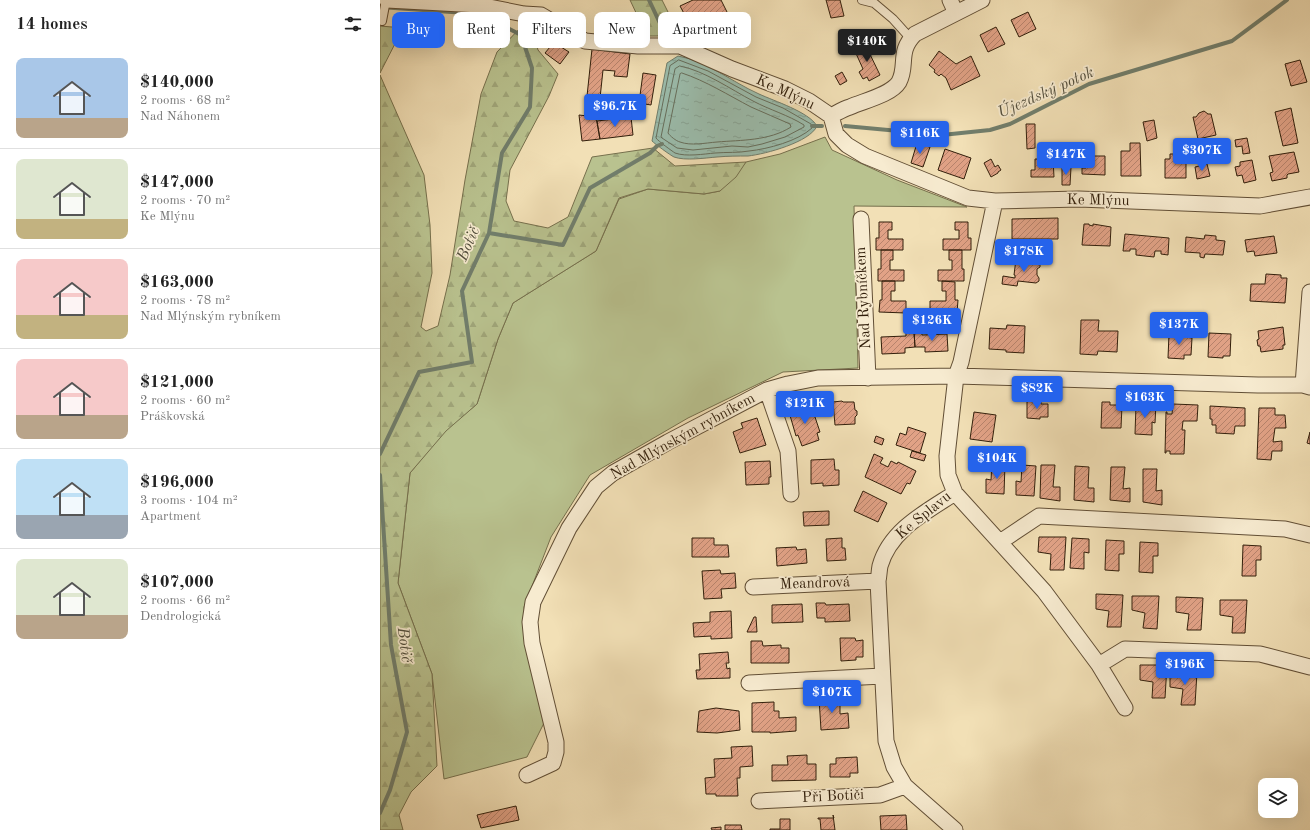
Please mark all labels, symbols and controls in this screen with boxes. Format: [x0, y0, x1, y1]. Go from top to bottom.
chip: Buy [392, 12, 445, 48]
chip: Rent [453, 12, 510, 48]
chip: Filters [518, 12, 586, 48]
chip: New [594, 12, 650, 48]
chip: Apartment [658, 12, 751, 48]
icon: filters [342, 13, 364, 35]
text: 14 homes [16, 16, 88, 33]
pin: $140K [839, 29, 895, 63]
text: $140K [847, 35, 887, 48]
water label: Újezdský potok [994, 62, 1097, 121]
street label: Ke Mlýnu [753, 73, 817, 113]
icon: home [48, 74, 96, 122]
text: $140,000 [140, 74, 214, 91]
text: 2 rooms · 68 m² [140, 94, 230, 107]
pin: $96.7K [582, 94, 648, 128]
text: $96.7K [593, 100, 637, 113]
text: Nad Náhonem [140, 110, 220, 123]
pin: $116K [892, 121, 948, 155]
text: $116K [900, 127, 940, 140]
pin: $307K [1174, 138, 1230, 172]
pin: $147K [1038, 142, 1094, 176]
text: $307K [1182, 144, 1222, 157]
text: $147K [1046, 148, 1086, 161]
text: $147,000 [140, 174, 214, 191]
icon: home [48, 175, 96, 223]
street label: Ke Mlýnu [1066, 193, 1130, 209]
text: 2 rooms · 70 m² [140, 194, 230, 207]
text: Ke Mlýnu [140, 210, 195, 223]
water label: Botič [454, 223, 484, 264]
pin: $178K [996, 239, 1052, 273]
text: $178K [1004, 245, 1044, 258]
street label: Nad Rybníčkem [854, 246, 874, 350]
text: $163,000 [140, 274, 214, 291]
icon: home [48, 275, 96, 323]
text: 2 rooms · 78 m² [140, 294, 230, 307]
pin: $126K [904, 308, 960, 342]
text: Nad Mlýnským rybníkem [140, 310, 281, 323]
pin: $137K [1151, 312, 1207, 346]
text: $126K [912, 314, 952, 327]
text: $137K [1159, 318, 1199, 331]
text: $121,000 [140, 374, 214, 391]
icon: home [48, 375, 96, 423]
pin: $82K [1013, 376, 1061, 410]
text: $82K [1021, 382, 1053, 395]
pin: $163K [1117, 385, 1173, 419]
street label: Nad Mlýnským rybníkem [608, 391, 758, 483]
pin: $121K [777, 391, 833, 425]
text: $163K [1125, 391, 1165, 404]
text: 2 rooms · 60 m² [140, 394, 230, 407]
text: $121K [785, 397, 825, 410]
text: Práškovská [140, 410, 205, 423]
pin: $104K [969, 446, 1025, 480]
text: $104K [977, 452, 1017, 465]
text: $196,000 [140, 474, 214, 491]
icon: home [48, 475, 96, 523]
street label: Ke Splavu [893, 489, 955, 543]
text: 3 rooms · 104 m² [140, 494, 238, 507]
text: Apartment [140, 510, 201, 523]
text: $107,000 [140, 574, 214, 591]
icon: home [48, 575, 96, 623]
street label: Meandrová [779, 575, 851, 593]
text: 2 rooms · 66 m² [140, 594, 230, 607]
text: Dendrologická [140, 610, 221, 623]
water label: Botič [394, 625, 414, 665]
pin: $196K [1157, 652, 1213, 686]
text: $196K [1165, 658, 1205, 671]
pin: $107K [804, 680, 860, 714]
text: $107K [812, 686, 852, 699]
map controls [1258, 778, 1298, 818]
button: layers [1258, 778, 1298, 818]
street label: Při Botiči [802, 788, 864, 806]

